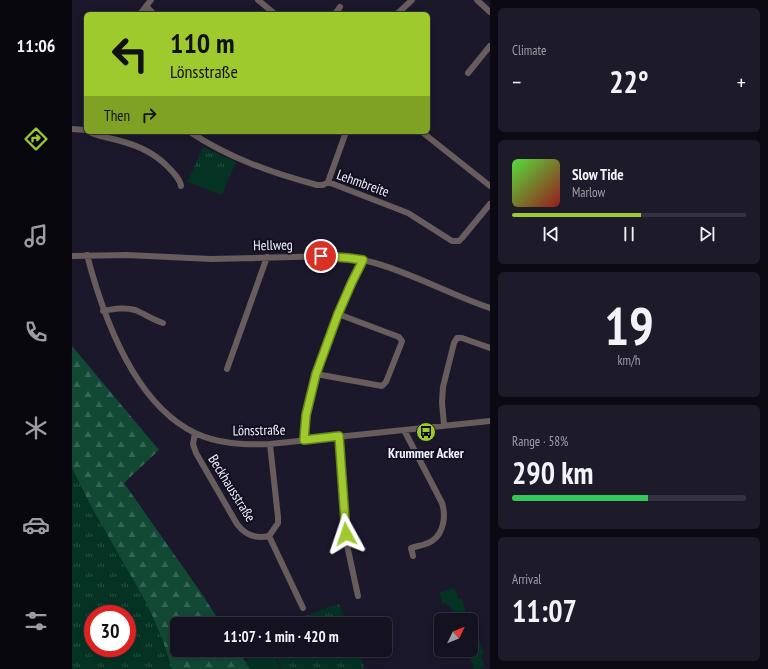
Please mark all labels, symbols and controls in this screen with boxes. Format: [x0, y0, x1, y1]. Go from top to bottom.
text: 110 m [170, 24, 234, 61]
icon: left [104, 28, 156, 80]
text: 11:06 [17, 34, 55, 57]
text: Climate [512, 42, 546, 59]
text: Lönsstraße [170, 60, 238, 83]
text: 22° [609, 62, 649, 101]
text: − [512, 68, 521, 96]
text: + [737, 68, 746, 96]
icon: right [138, 104, 160, 126]
text: Then [104, 106, 130, 125]
icon: directions [22, 125, 50, 153]
street label: Lehmbreite [334, 165, 392, 201]
text: Slow Tide [572, 165, 624, 184]
text: Marlow [572, 184, 605, 201]
icon: music [22, 222, 50, 250]
icon: previous [540, 223, 562, 245]
icon: pause [618, 223, 640, 245]
icon: next [696, 223, 718, 245]
street label: Hellweg [253, 236, 293, 254]
pin [304, 239, 338, 273]
icon: arrive [310, 245, 332, 267]
text: 19 [604, 292, 654, 359]
icon: phone [22, 318, 50, 346]
text: km/h [617, 352, 641, 369]
icon: climate [22, 414, 50, 442]
street label: Lönsstraße [232, 421, 286, 439]
bus stop icon: Krummer Acker [415, 421, 437, 443]
text: Range · 58% [512, 433, 568, 450]
place label: Krummer Acker [388, 444, 465, 462]
street label: Beckhausstraße [204, 451, 260, 525]
text: 290 km [512, 453, 593, 492]
icon: car [22, 511, 50, 539]
position arrow [325, 513, 367, 555]
text: Arrival [512, 571, 541, 588]
text: 11:07 [512, 591, 577, 630]
speed limit sign: 30 [84, 605, 136, 657]
icon: filters [22, 607, 50, 635]
north arrow [434, 613, 478, 657]
map controls [434, 613, 478, 657]
text: 11:07 · 1 min · 420 m [223, 627, 339, 646]

